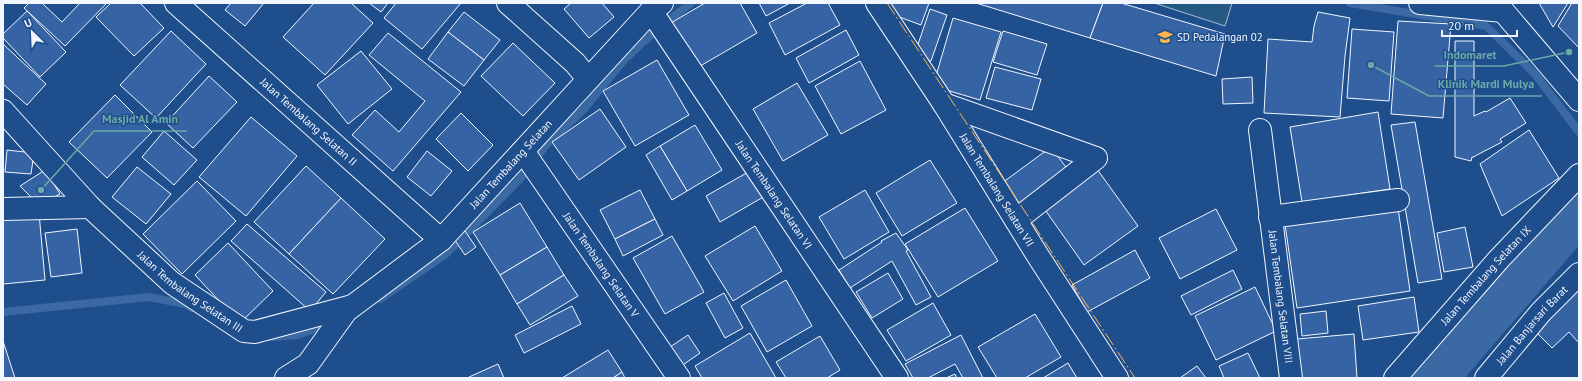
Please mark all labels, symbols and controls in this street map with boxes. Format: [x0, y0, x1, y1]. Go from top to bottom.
north arrow [12, 12, 52, 52]
scale bar [1442, 12, 1517, 38]
text: U [22, 15, 34, 31]
text: 20 m [1448, 18, 1474, 33]
school or university icon: SD Pedalangan 02 [1156, 28, 1174, 46]
place label: SD Pedalangan 02 [1177, 30, 1263, 44]
callout: Indomaret [1435, 42, 1504, 66]
text: Indomaret [1444, 47, 1497, 62]
callout: Klinik Mardi Mulya [1429, 72, 1542, 96]
street label: Jalan Tembalang Selatan II [257, 74, 360, 169]
text: Klinik Mardi Mulya [1438, 76, 1534, 91]
callout: Masjid Al Amin [94, 107, 187, 131]
text: Masjid Al Amin [102, 111, 178, 126]
street label: Jalan Tembalang Selatan [466, 117, 555, 212]
street label: Jalan Tembalang Selatan VII [956, 130, 1037, 249]
street label: Jalan Tembalang Selatan VI [732, 137, 815, 251]
street label: Jalan Tembalang Selatan V [560, 209, 643, 321]
street label: Jalan Tembalang Selatan IX [1437, 223, 1534, 329]
street label: Jalan Tembalang Selatan VIII [1265, 228, 1296, 364]
street label: Jalan Tembalang Selatan III [134, 247, 246, 335]
street label: Jalan Banjarsari Barat [1492, 282, 1571, 368]

